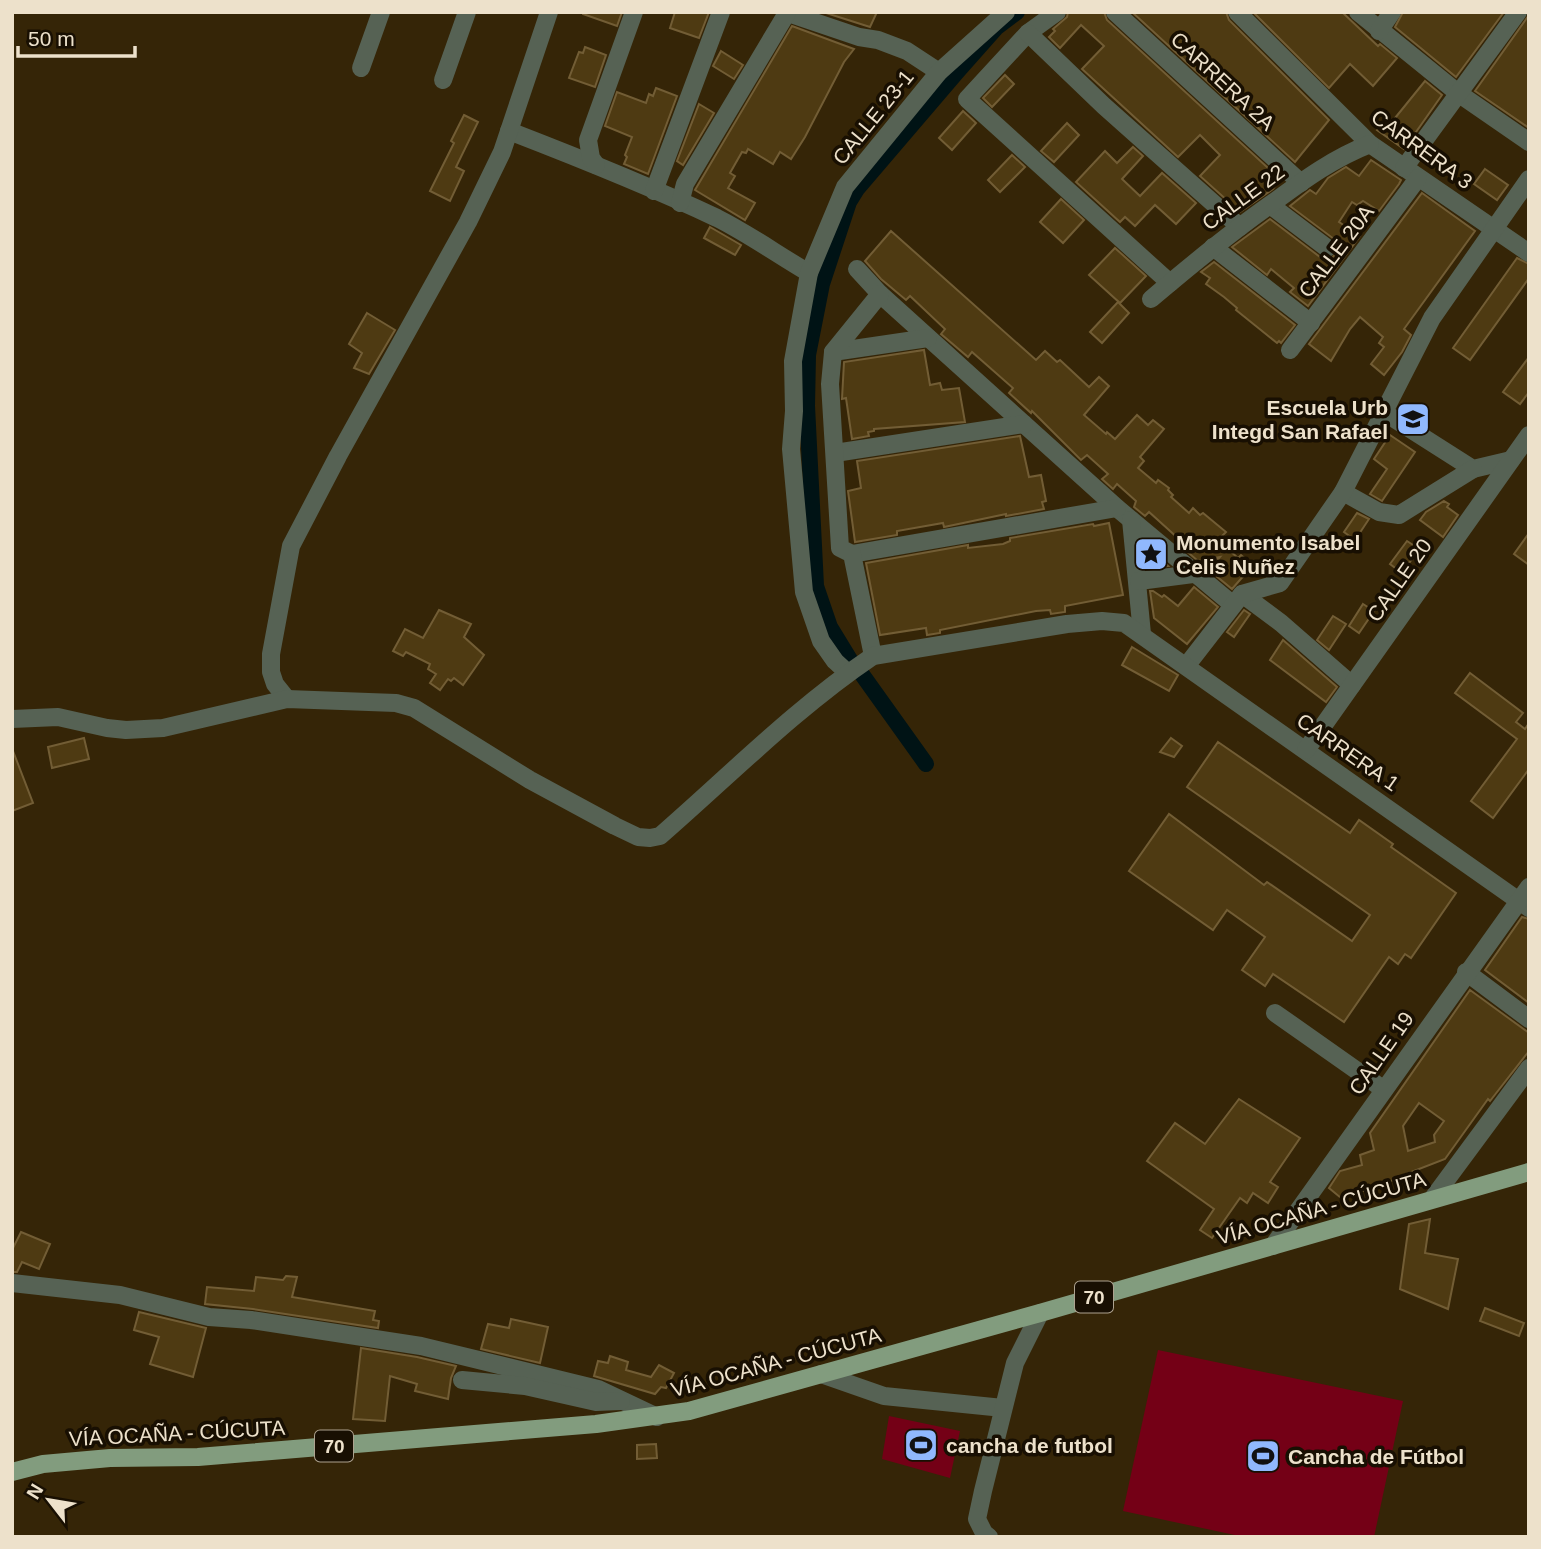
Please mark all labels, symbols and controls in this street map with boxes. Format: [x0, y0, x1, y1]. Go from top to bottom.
scale bar [18, 14, 135, 58]
text: 50 m [28, 27, 75, 50]
street label: CARRERA 2A [1167, 27, 1279, 135]
street label: CALLE 23-1 [828, 65, 918, 169]
street label: CARRERA 3 [1367, 105, 1477, 193]
street label: CALLE 22 [1198, 160, 1288, 234]
street label: CALLE 20A [1294, 200, 1378, 302]
place label: Escuela Urb Integd San Rafael [1212, 396, 1388, 443]
school or university icon: Escuela Urb Integd San Rafael [1394, 400, 1432, 438]
place label: Monumento Isabel Celis Nuñez [1176, 531, 1360, 578]
street label: CALLE 20 [1362, 534, 1436, 626]
place icon: Monumento Isabel Celis Nuñez [1132, 535, 1170, 573]
street label: CARRERA 1 [1293, 708, 1403, 796]
street label: CALLE 19 [1344, 1007, 1418, 1099]
street label: VÍA OCAÑA - CÚCUTA [1214, 1167, 1428, 1249]
road number: 70 [1075, 1282, 1113, 1312]
street label: VÍA OCAÑA - CÚCUTA [668, 1323, 884, 1401]
street label: VÍA OCAÑA - CÚCUTA [68, 1416, 286, 1450]
sports icon: cancha de futbol [902, 1426, 940, 1464]
road number: 70 [315, 1430, 353, 1462]
place label: cancha de futbol [946, 1434, 1113, 1457]
sports icon: Cancha de Fútbol [1244, 1437, 1282, 1475]
place label: Cancha de Fútbol [1288, 1445, 1464, 1468]
north arrow [14, 1465, 84, 1535]
text: N [22, 1480, 47, 1503]

